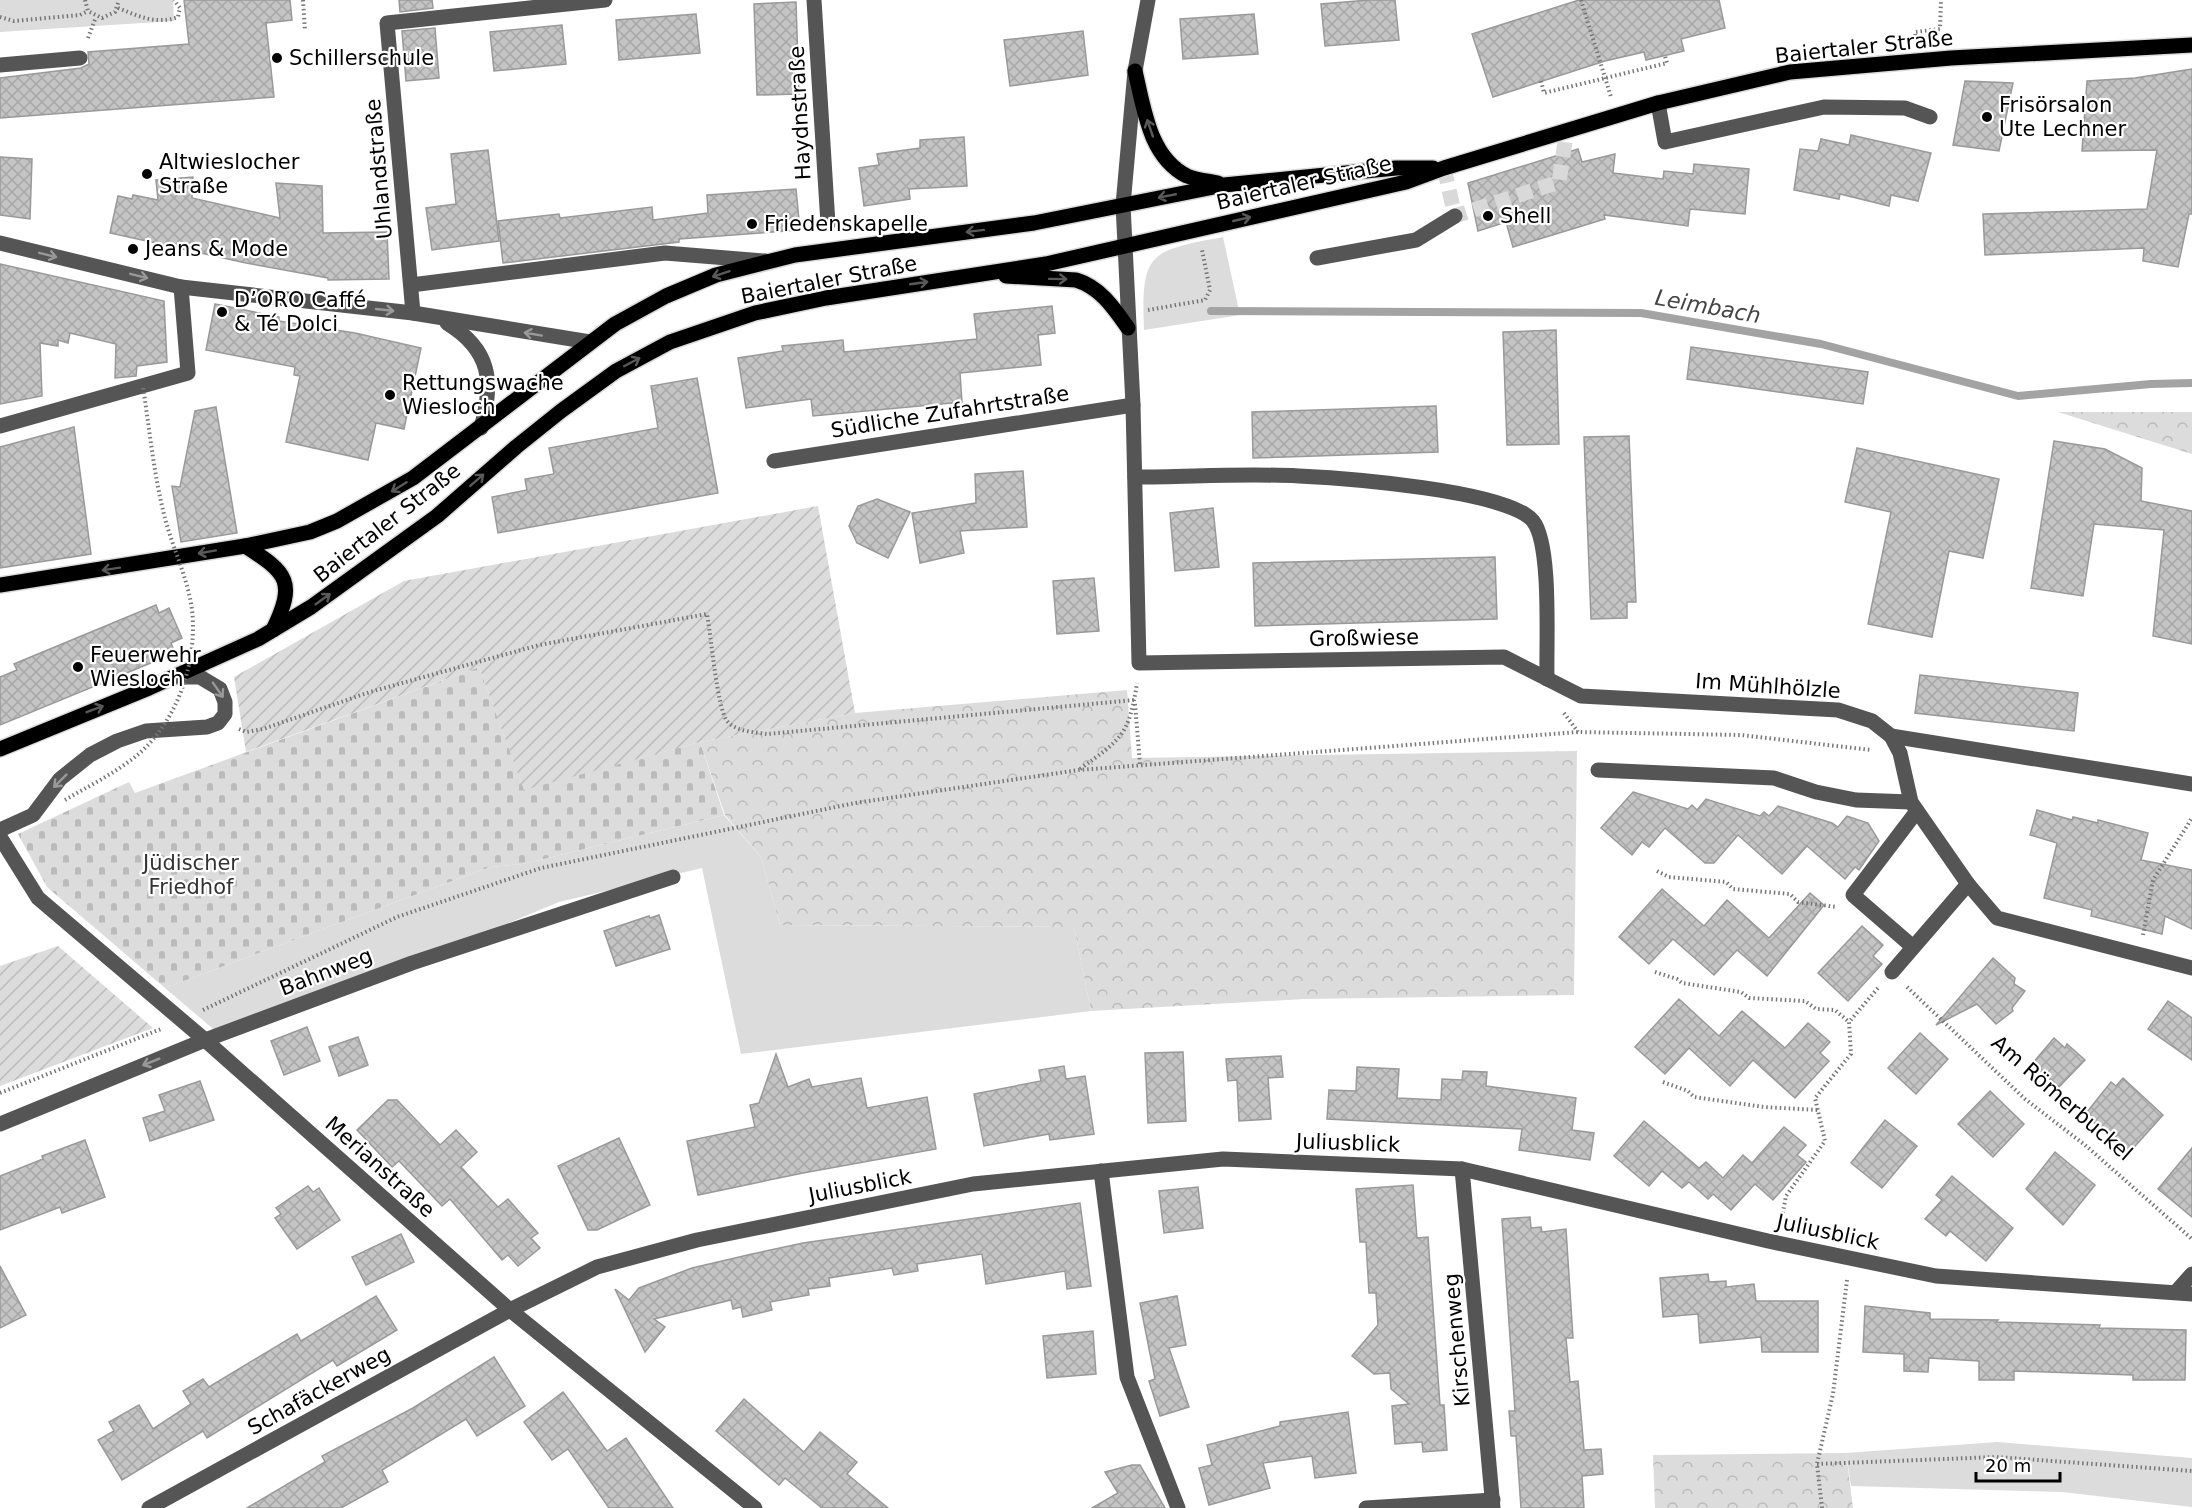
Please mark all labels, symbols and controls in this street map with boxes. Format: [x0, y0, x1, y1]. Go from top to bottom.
street label: Baiertaler Straße [1774, 26, 1954, 68]
street label: Haydnstraße [784, 45, 816, 181]
place label: Schillerschule [289, 46, 434, 70]
marker: Schillerschule [270, 51, 284, 65]
place label: Frisörsalon Ute Lechner [1999, 93, 2127, 141]
street label: Uhlandstraße [361, 98, 397, 240]
marker: Frisörsalon Ute Lechner [1980, 110, 1994, 124]
one-way arrow [1143, 120, 1154, 138]
place label: Altwieslocher Straße [159, 150, 300, 198]
street label: Baiertaler Straße [1214, 151, 1394, 215]
marker: Altwieslocher Straße [140, 167, 154, 181]
one-way arrow [1157, 191, 1177, 202]
place label: Shell [1500, 204, 1551, 228]
marker: Shell [1481, 209, 1495, 223]
place label: Friedenskapelle [764, 212, 928, 236]
one-way arrow [1232, 213, 1251, 225]
marker: Friedenskapelle [745, 217, 759, 231]
one-way arrow [965, 225, 985, 236]
place label: Jeans & Mode [143, 237, 288, 261]
marker: Jeans & Mode [126, 242, 140, 256]
one-way arrow [38, 249, 57, 261]
street label: Baiertaler Straße [739, 251, 919, 309]
one-way arrow [712, 269, 731, 280]
one-way arrow [129, 271, 148, 283]
one-way arrow [1048, 273, 1068, 285]
one-way arrow [909, 277, 929, 288]
water label: Leimbach [1653, 285, 1763, 328]
place label: D’ORO Caffé & Té Dolci [234, 288, 366, 336]
marker: D’ORO Caffé & Té Dolci [215, 305, 229, 319]
one-way arrow [375, 305, 395, 316]
one-way arrow [523, 329, 543, 340]
one-way arrow [623, 356, 640, 368]
place label: Rettungswache Wiesloch [402, 371, 564, 419]
street label: Südliche Zufahrtstraße [829, 381, 1071, 443]
marker: Rettungswache Wiesloch [383, 388, 397, 402]
street label: Baiertaler Straße [309, 458, 465, 588]
one-way arrow [469, 473, 484, 487]
one-way arrow [391, 481, 408, 493]
one-way arrow [198, 547, 217, 558]
one-way arrow [102, 564, 122, 575]
one-way arrow [314, 593, 330, 605]
street label: Großwiese [1309, 625, 1419, 651]
place label: Feuerwehr Wiesloch [90, 643, 201, 691]
marker: Feuerwehr Wiesloch [71, 660, 85, 674]
street label: Im Mühlhölzle [1695, 669, 1841, 703]
one-way arrow [211, 682, 224, 698]
one-way arrow [85, 703, 103, 714]
one-way arrow [52, 773, 67, 788]
park label: Jüdischer Friedhof [141, 851, 239, 899]
street label: Bahnweg [276, 943, 376, 1001]
street label: Am Römerbuckel [1987, 1030, 2137, 1166]
one-way arrow [142, 1057, 161, 1068]
street label: Merianstraße [321, 1112, 439, 1222]
street label: Juliusblick [1294, 1129, 1401, 1157]
street label: Juliusblick [805, 1164, 914, 1208]
street label: Juliusblick [1773, 1209, 1882, 1255]
street label: Kirschenweg [1439, 1272, 1475, 1408]
street label: Schafäckerweg [244, 1342, 394, 1440]
scale bar [1976, 1445, 2060, 1483]
text: 20 m [1985, 1455, 2031, 1476]

